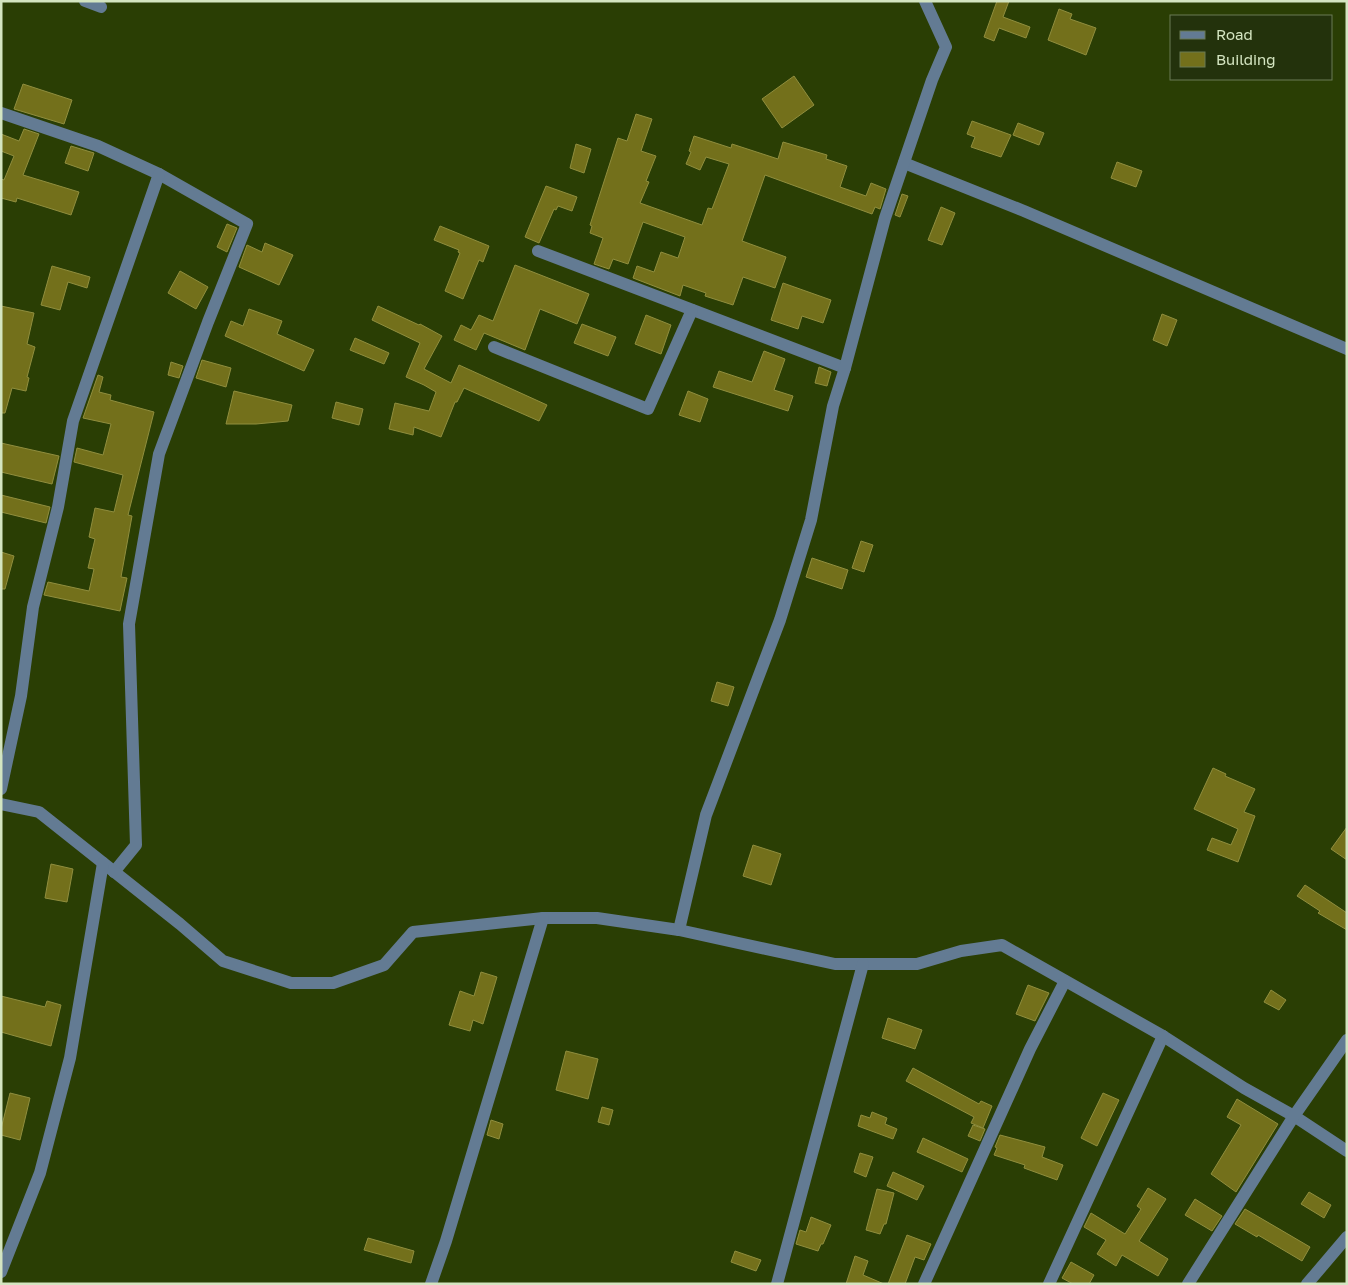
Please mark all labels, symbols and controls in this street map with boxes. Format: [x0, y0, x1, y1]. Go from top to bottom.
legend [1170, 15, 1333, 80]
text: Road [1216, 25, 1253, 43]
text: Building [1216, 50, 1276, 68]

